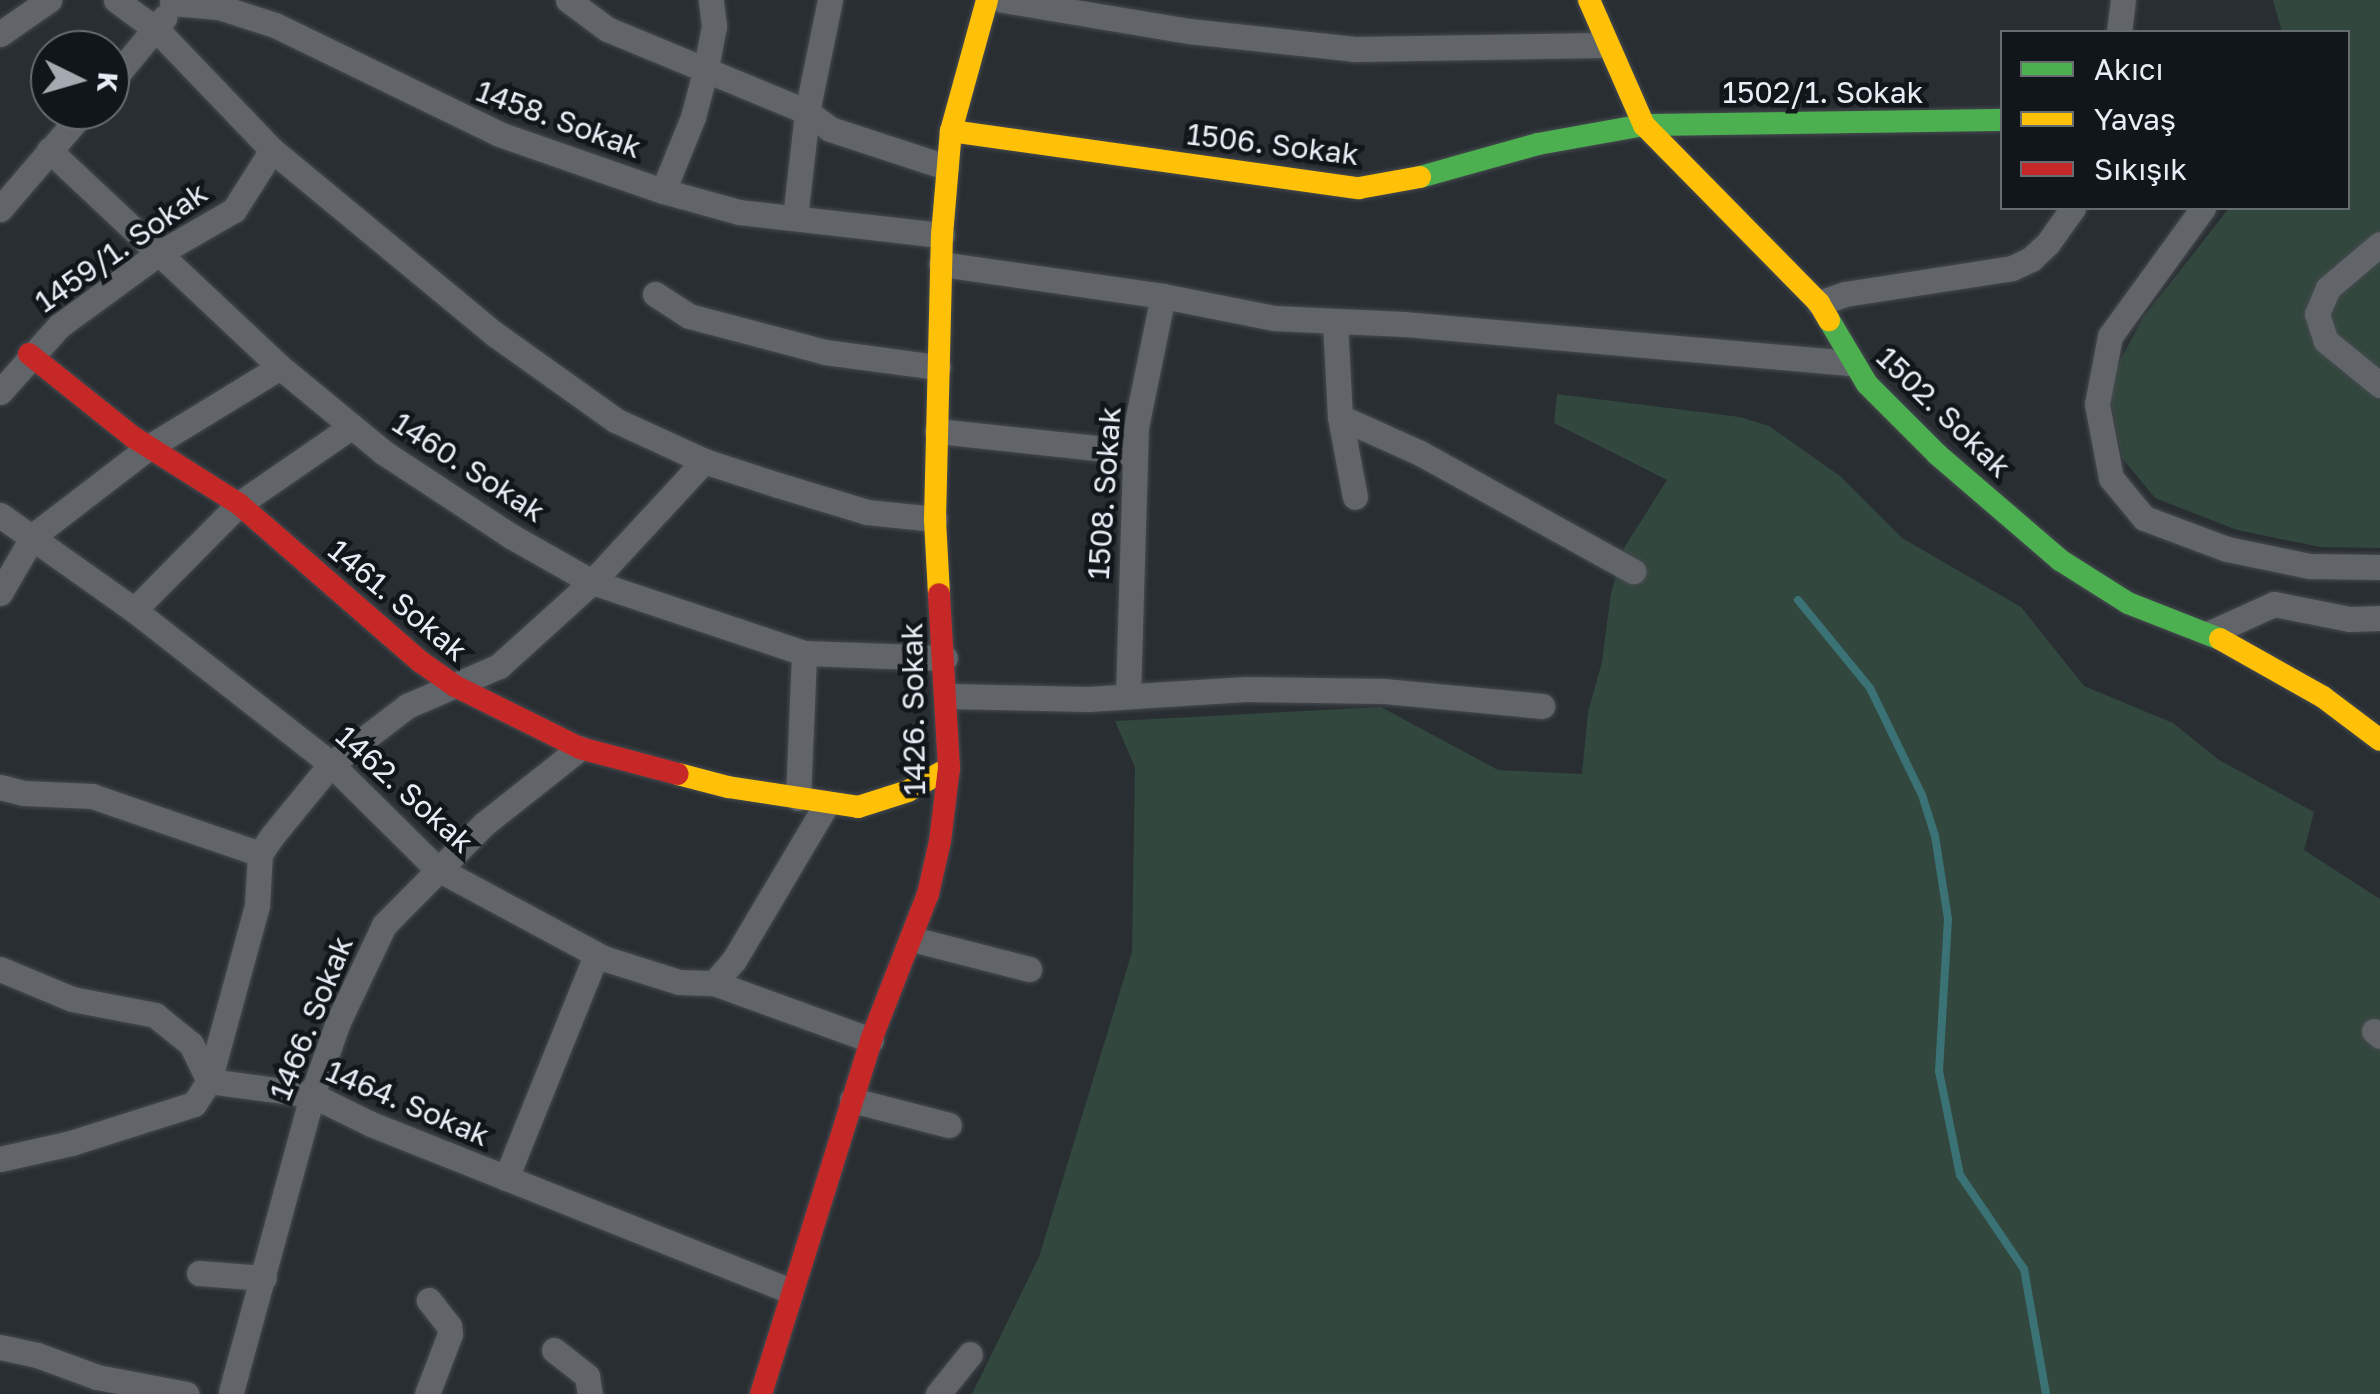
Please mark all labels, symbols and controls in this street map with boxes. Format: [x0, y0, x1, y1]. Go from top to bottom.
north arrow [30, 30, 130, 130]
legend [2000, 30, 2350, 210]
text: Akıcı [2094, 51, 2163, 87]
text: K [91, 71, 126, 94]
street label: 1458. Sokak [472, 73, 646, 165]
street label: 1502/1. Sokak [1722, 74, 1924, 110]
text: Yavaş [2094, 101, 2176, 137]
street label: 1506. Sokak [1185, 116, 1361, 172]
text: Sıkışık [2094, 151, 2187, 187]
street label: 1459/1. Sokak [28, 174, 214, 320]
street label: 1502. Sokak [1870, 339, 2018, 485]
street label: 1460. Sokak [386, 405, 552, 529]
street label: 1508. Sokak [1080, 405, 1128, 581]
street label: 1461. Sokak [321, 532, 475, 668]
street label: 1426. Sokak [893, 622, 933, 796]
street label: 1462. Sokak [329, 718, 481, 860]
street label: 1466. Sokak [262, 931, 360, 1105]
street label: 1464. Sokak [321, 1053, 495, 1153]

